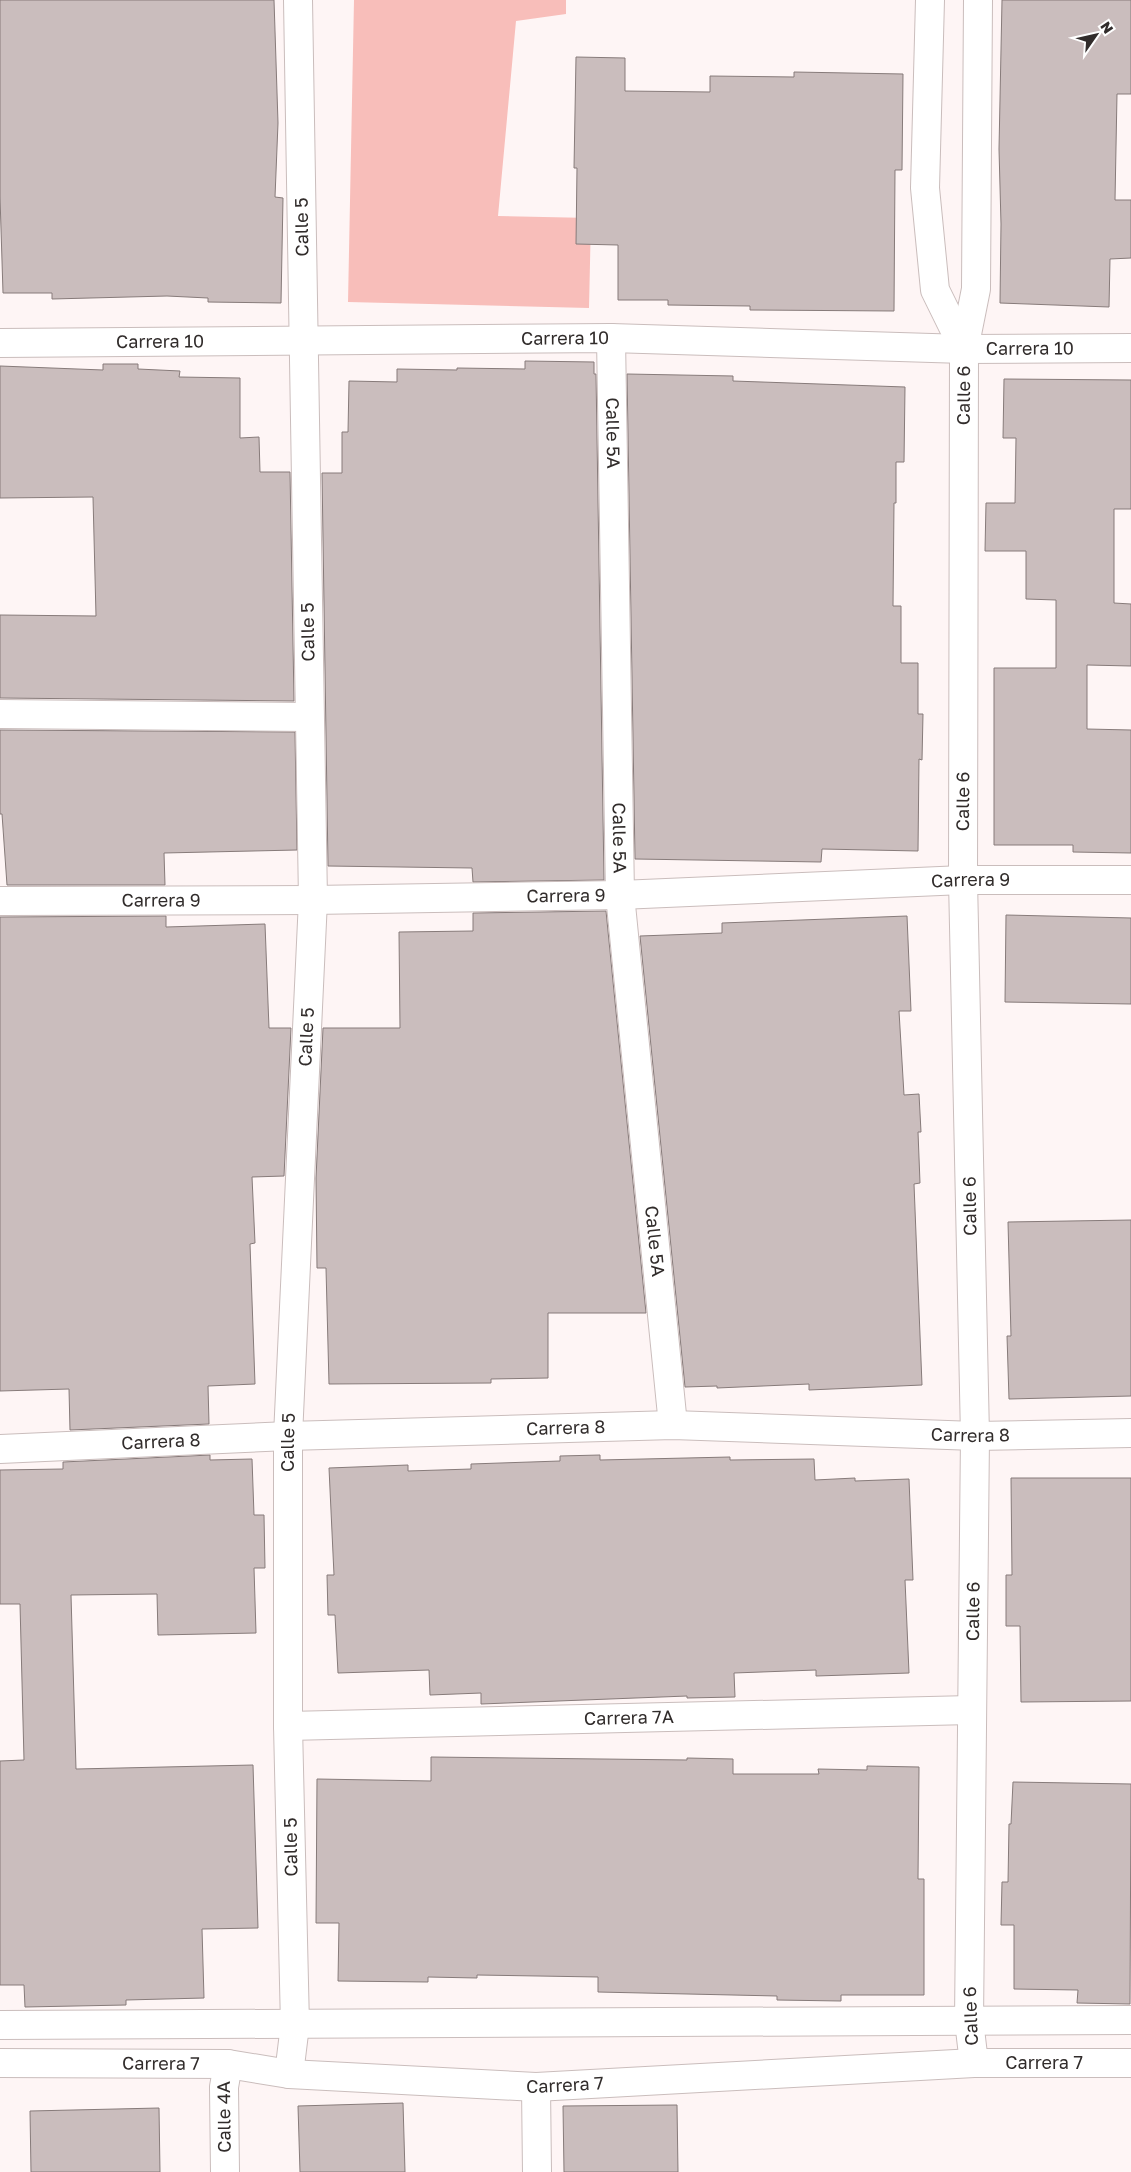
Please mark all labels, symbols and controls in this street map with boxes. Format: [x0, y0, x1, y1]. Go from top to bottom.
north arrow [1071, 10, 1121, 60]
text: N [1097, 18, 1117, 37]
street label: Calle 5 [289, 197, 313, 257]
street label: Carrera 10 [521, 326, 609, 349]
street label: Carrera 10 [116, 329, 204, 352]
street label: Carrera 10 [986, 336, 1074, 359]
street label: Calle 6 [952, 366, 974, 425]
street label: Calle 5A [602, 397, 625, 469]
street label: Calle 5 [295, 602, 319, 662]
street label: Calle 6 [951, 772, 973, 831]
street label: Calle 5A [609, 802, 632, 874]
street label: Carrera 9 [931, 868, 1010, 891]
street label: Carrera 9 [526, 883, 606, 907]
street label: Carrera 9 [121, 888, 201, 911]
street label: Calle 5 [293, 1007, 318, 1067]
street label: Calle 6 [957, 1176, 981, 1236]
street label: Calle 5A [641, 1205, 670, 1278]
street label: Calle 5 [276, 1412, 299, 1472]
street label: Carrera 8 [526, 1415, 605, 1439]
street label: Carrera 8 [930, 1422, 1010, 1446]
street label: Carrera 8 [121, 1428, 201, 1454]
street label: Calle 6 [961, 1581, 984, 1641]
street label: Carrera 7A [584, 1705, 674, 1729]
street label: Calle 5 [278, 1817, 302, 1877]
street label: Calle 6 [958, 1986, 982, 2046]
street label: Carrera 7 [1005, 2051, 1083, 2073]
street label: Carrera 7 [122, 2052, 200, 2074]
street label: Carrera 7 [525, 2071, 604, 2097]
street label: Calle 4A [212, 2081, 235, 2153]

